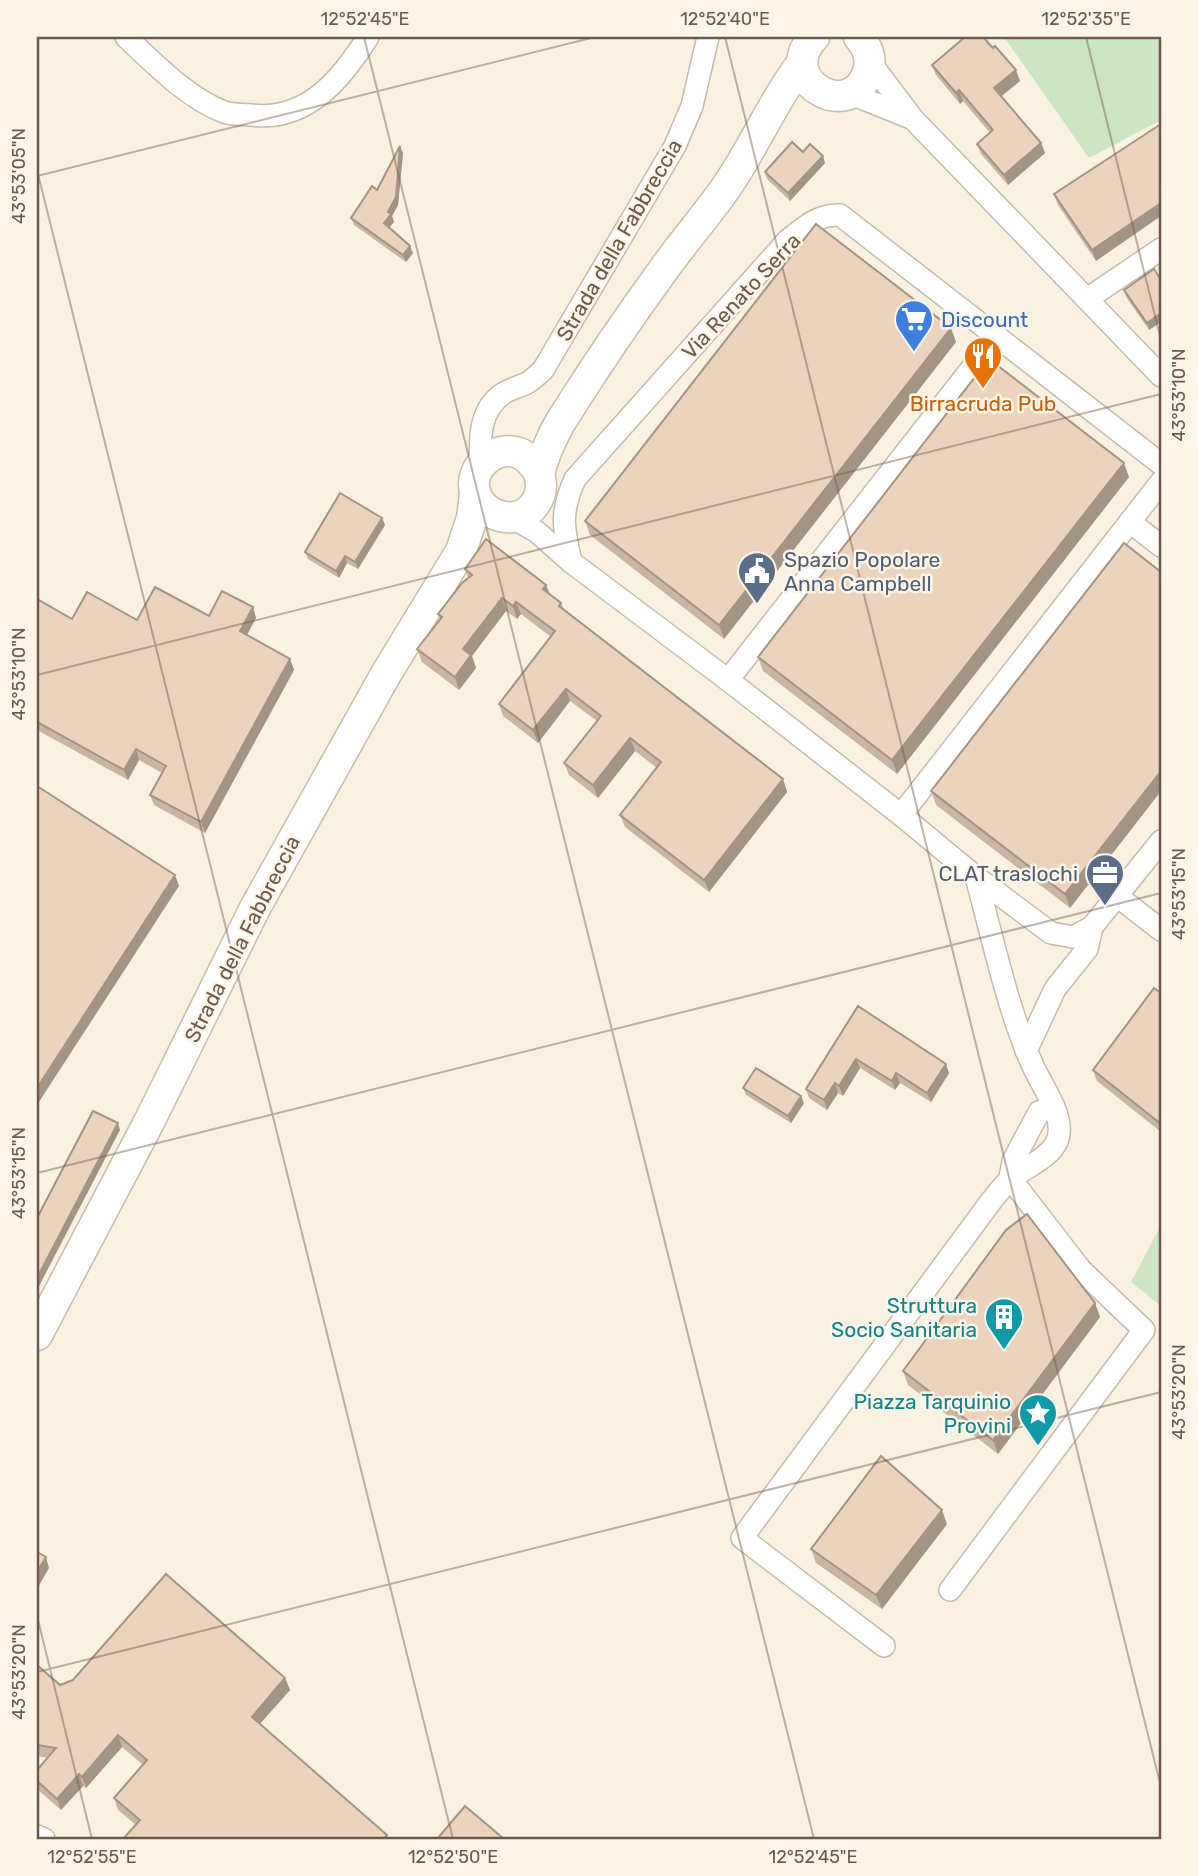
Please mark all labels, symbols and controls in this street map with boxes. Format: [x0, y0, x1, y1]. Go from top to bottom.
text: 12°52'45"E [320, 8, 410, 30]
text: 12°52'40"E [680, 8, 770, 30]
text: 12°52'35"E [1041, 8, 1131, 30]
text: 43°53'05"N [8, 128, 30, 224]
street label: Strada della Fabbreccia [551, 135, 687, 345]
street label: Via Renato Serra [676, 228, 806, 364]
supermarket icon: Discount [893, 298, 935, 353]
place label: Discount [941, 307, 1028, 332]
restaurant icon: Birracruda Pub [962, 335, 1004, 390]
text: 43°53'10"N [1168, 349, 1190, 441]
place label: Birracruda Pub [910, 391, 1056, 416]
place label: Spazio Popolare Anna Campbell [784, 547, 940, 596]
public building icon: Spazio Popolare Anna Campbell [736, 550, 778, 605]
text: 43°53'10"N [8, 628, 30, 720]
street label: Strada della Fabbreccia [179, 831, 305, 1047]
text: 43°53'15"N [1168, 848, 1190, 940]
office icon: CLAT traslochi [1084, 852, 1126, 907]
place label: CLAT traslochi [938, 861, 1078, 886]
text: 43°53'15"N [8, 1127, 30, 1219]
place label: Struttura Socio Sanitaria [831, 1293, 977, 1342]
building icon: Struttura Socio Sanitaria [983, 1296, 1025, 1351]
text: 43°53'20"N [1168, 1344, 1190, 1440]
place label: Piazza Tarquinio Provini [854, 1389, 1011, 1438]
place icon: Piazza Tarquinio Provini [1017, 1392, 1059, 1447]
text: 43°53'20"N [8, 1624, 30, 1720]
text: 12°52'55"E [47, 1846, 137, 1868]
text: 12°52'50"E [408, 1846, 498, 1868]
text: 12°52'45"E [768, 1846, 858, 1868]

